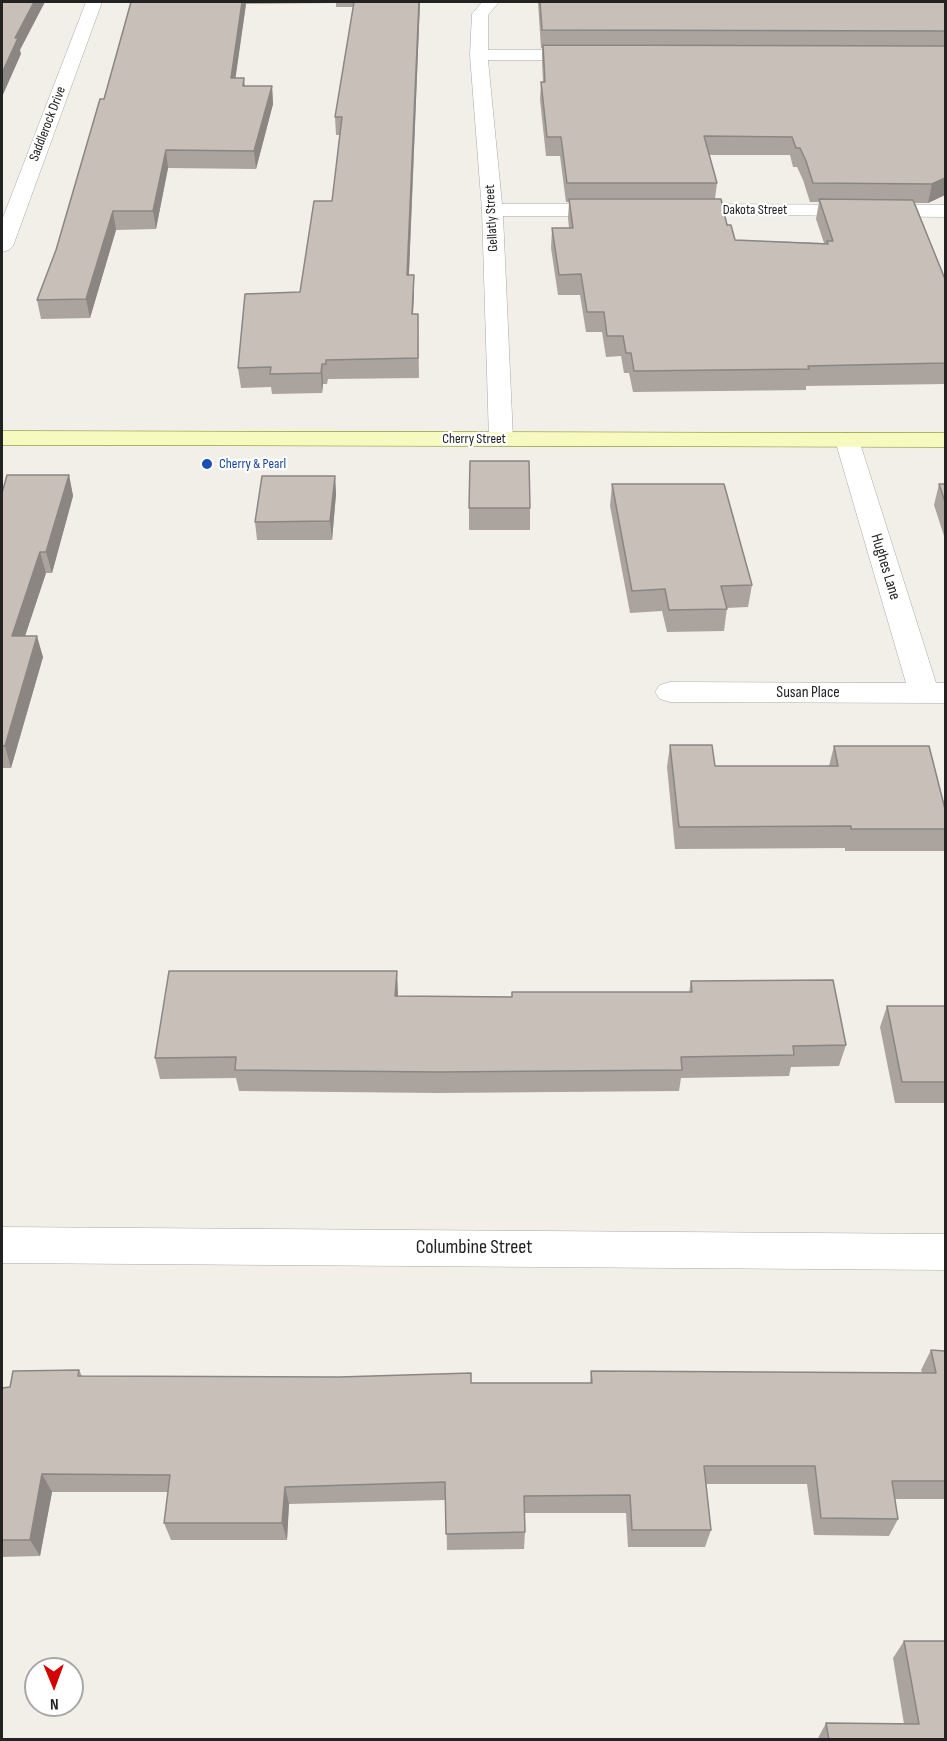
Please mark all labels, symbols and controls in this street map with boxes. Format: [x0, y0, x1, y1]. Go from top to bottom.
street label: Saddlerock Drive [26, 84, 70, 164]
street label: Gellatly Street [482, 184, 502, 252]
street label: Dakota Street [723, 202, 787, 218]
street label: Cherry Street [442, 431, 506, 447]
place label: Cherry & Pearl [219, 456, 286, 472]
marker: Cherry & Pearl [200, 457, 214, 471]
street label: Hughes Lane [866, 532, 904, 602]
street label: Susan Place [776, 683, 840, 703]
street label: Columbine Street [416, 1236, 532, 1260]
north arrow [24, 1657, 84, 1717]
text: N [50, 1694, 59, 1713]

